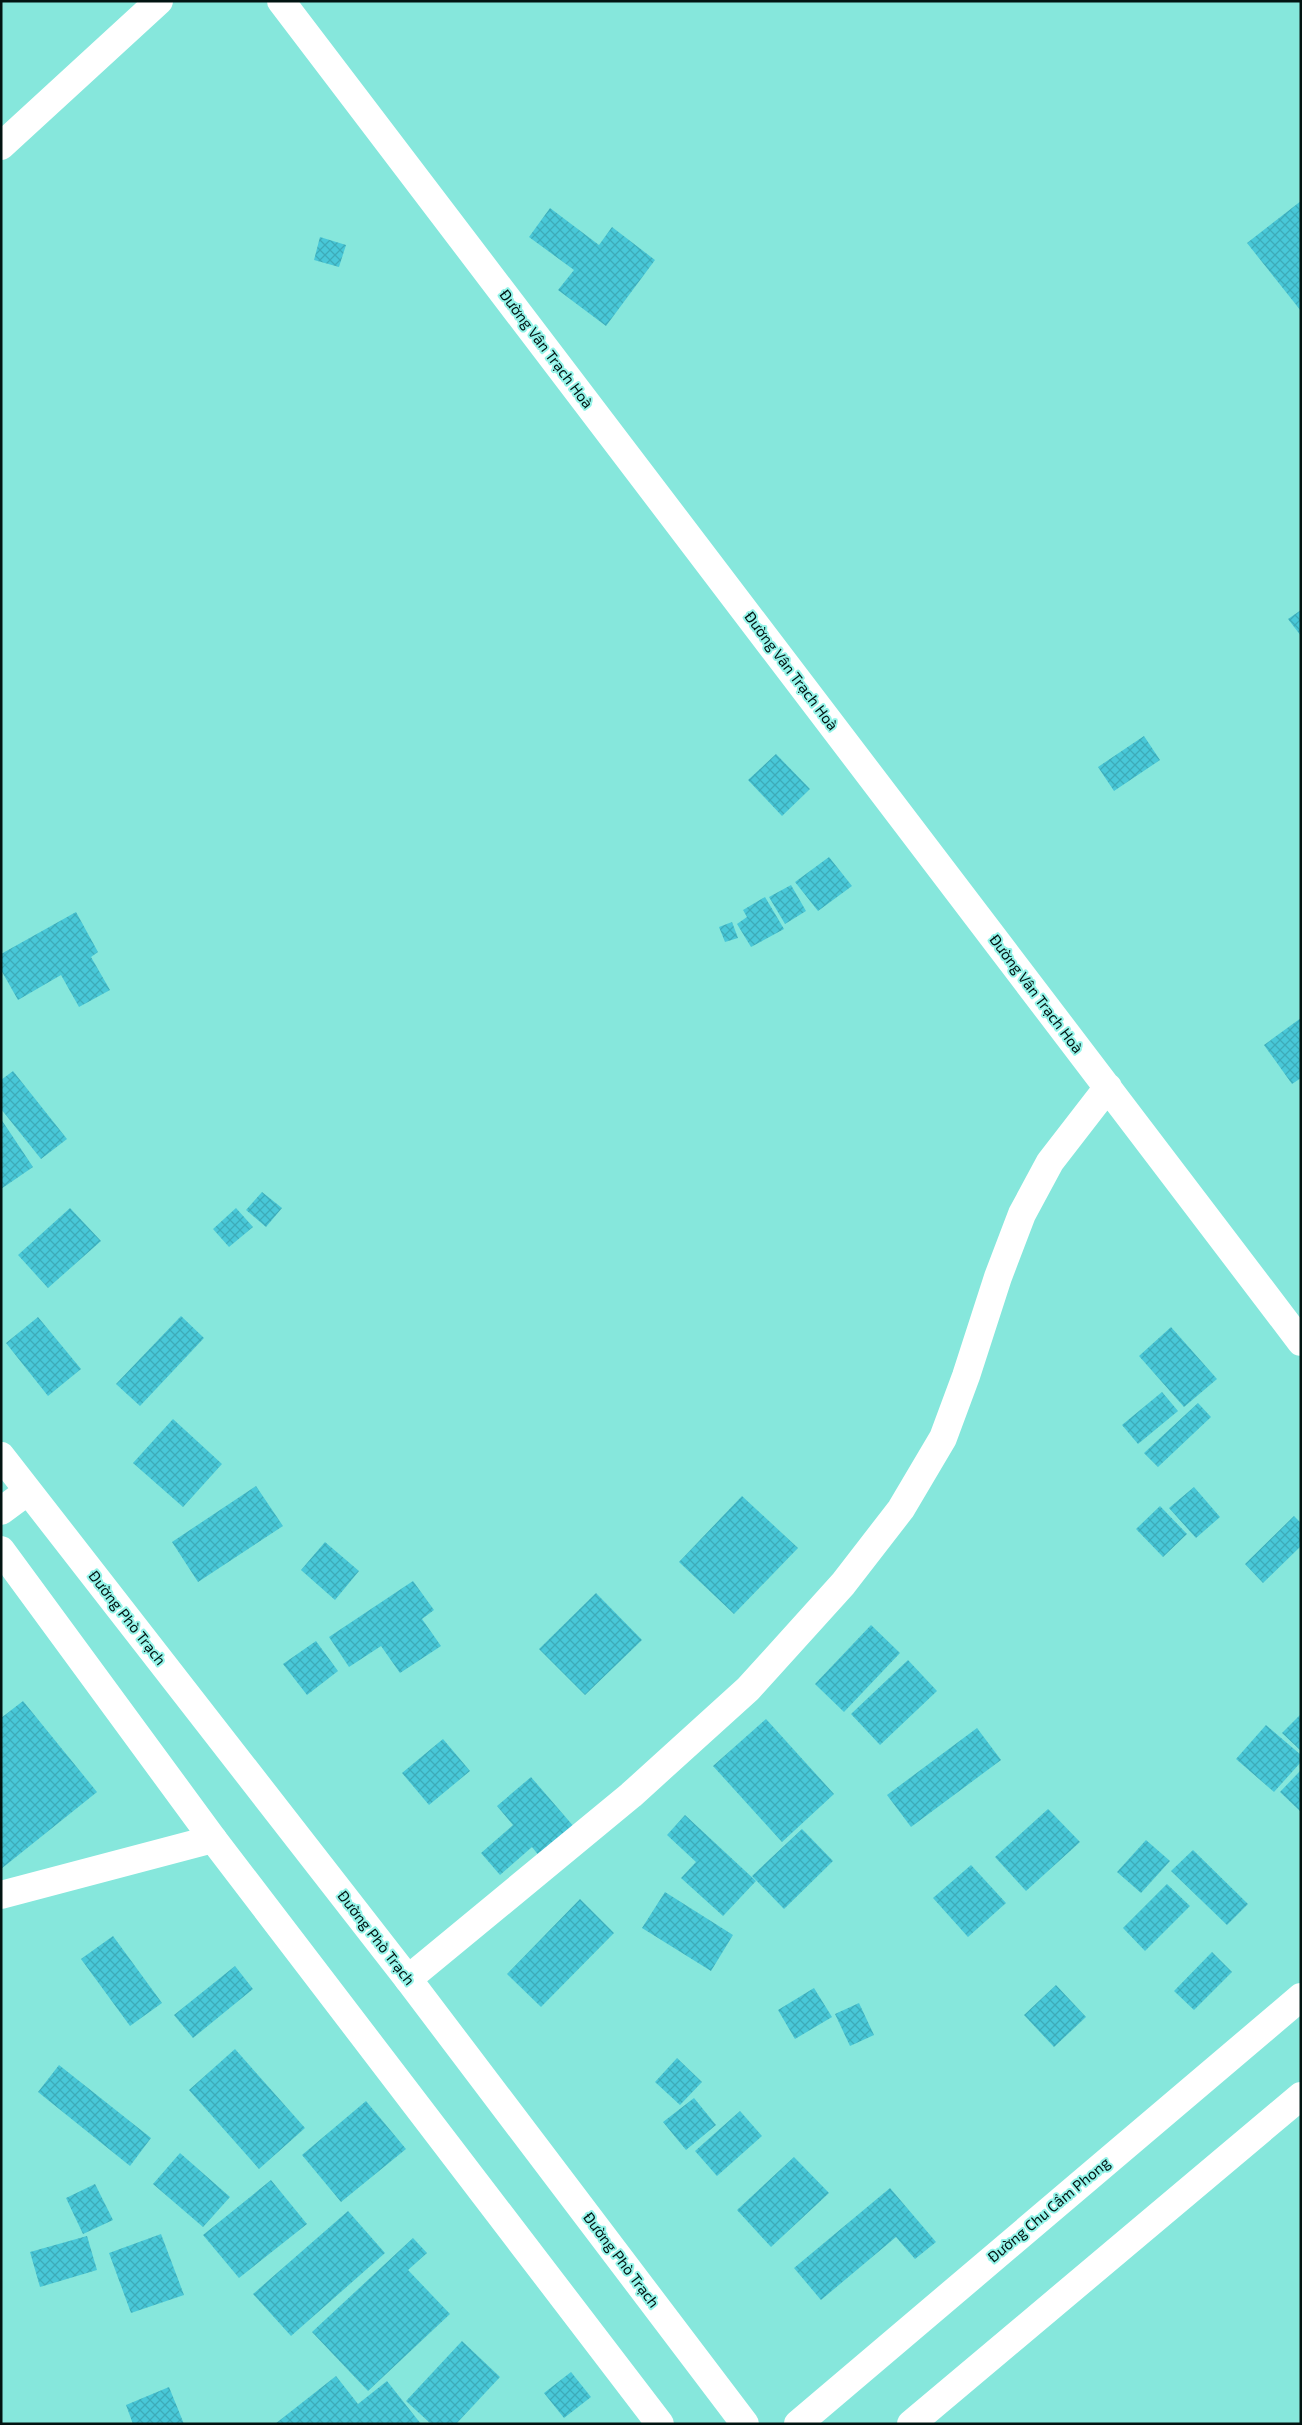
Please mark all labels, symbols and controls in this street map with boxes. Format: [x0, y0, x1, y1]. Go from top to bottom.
street label: Đường Vân Trạch Hoà [496, 285, 597, 411]
street label: Đường Vân Trạch Hoà [741, 607, 842, 733]
street label: Đường Vân Trạch Hoà [986, 930, 1087, 1056]
street label: Đường Phò Trạch [85, 1567, 170, 1668]
street label: Đường Phò Trạch [334, 1887, 419, 1988]
street label: Đường Chu Cẩm Phong [984, 2153, 1113, 2266]
street label: Đường Phò Trạch [580, 2208, 664, 2311]

